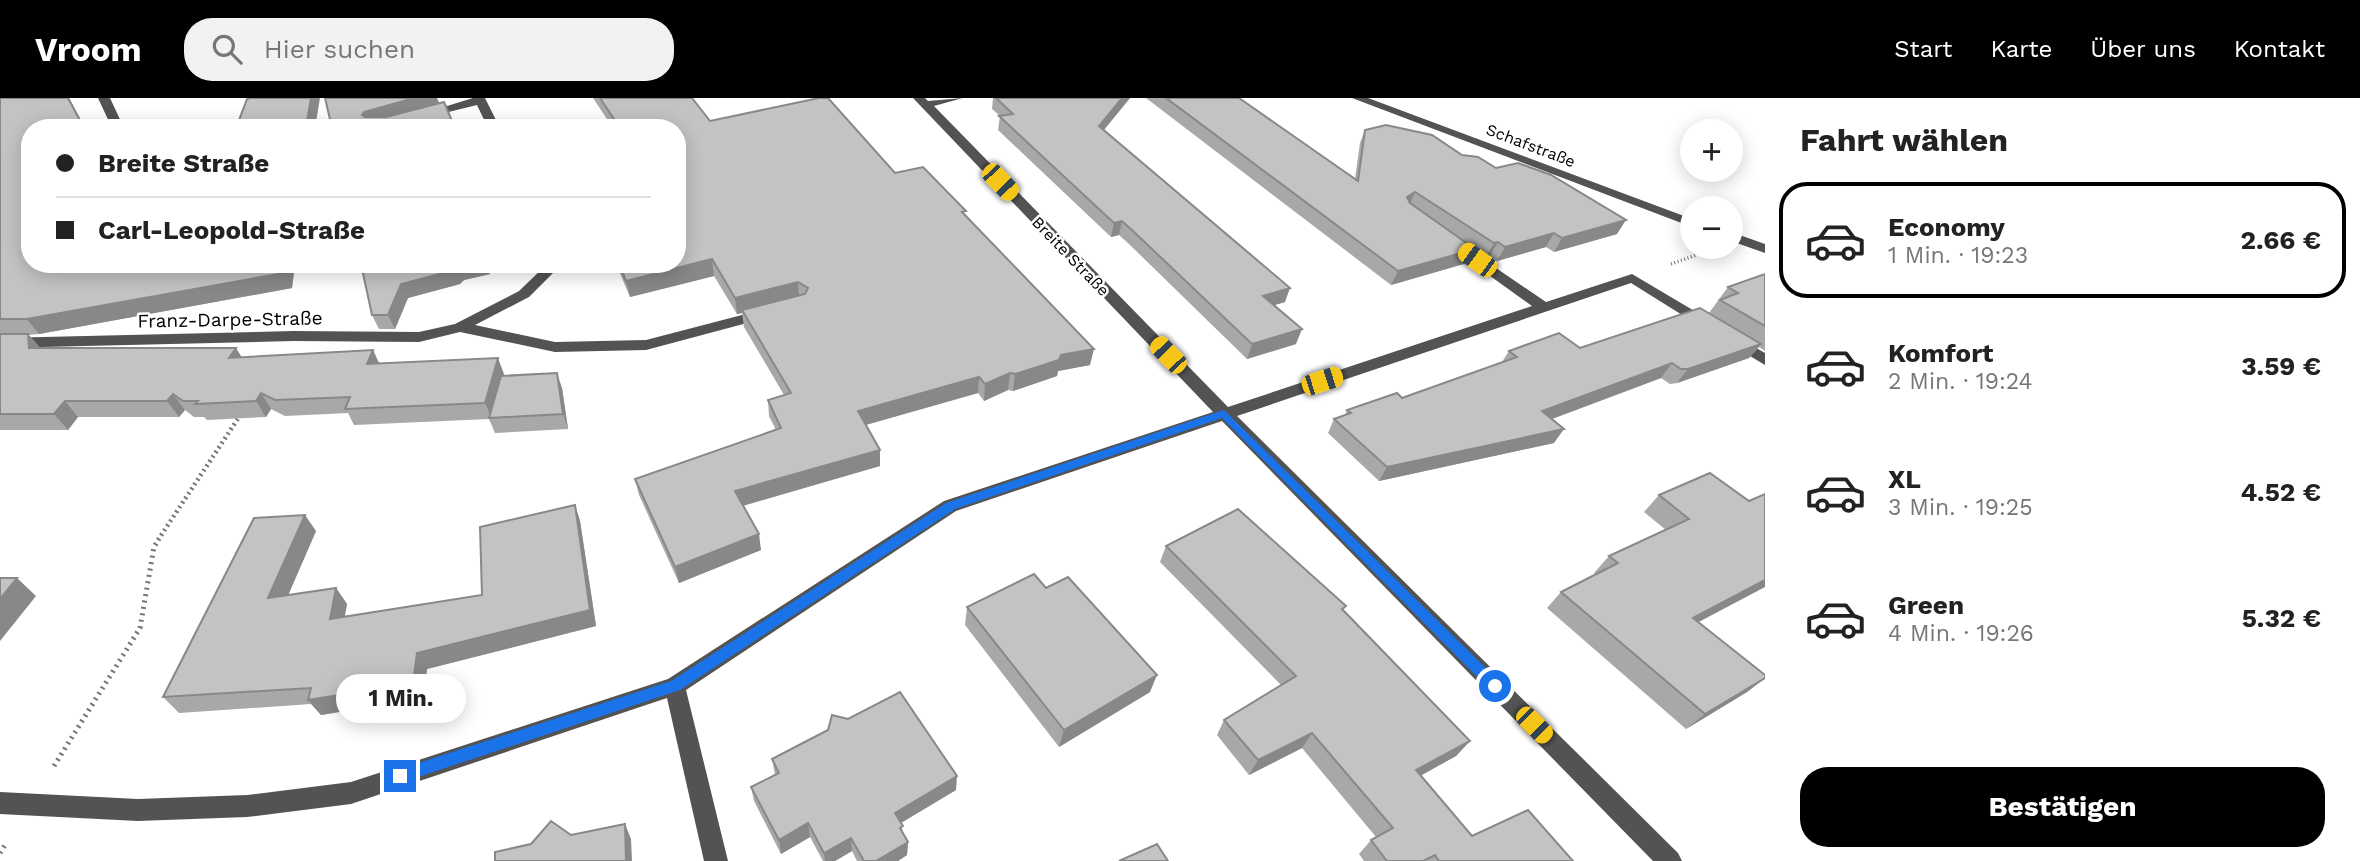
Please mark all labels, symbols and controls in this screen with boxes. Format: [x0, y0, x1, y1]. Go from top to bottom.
search box [184, 18, 674, 81]
text: Vroom [35, 30, 142, 69]
icon: search [208, 30, 246, 68]
text: Hier suchen [264, 34, 415, 64]
text: Start [1894, 35, 1952, 63]
text: Karte [1990, 35, 2052, 63]
text: Über uns [2090, 35, 2196, 63]
text: Kontakt [2234, 35, 2325, 63]
map controls [1680, 119, 1743, 259]
button: + [1680, 119, 1743, 182]
street label: Schafstraße [1484, 120, 1578, 171]
text: Fahrt wählen [1800, 121, 2008, 159]
text: Breite Straße [98, 148, 269, 178]
car [978, 160, 1023, 204]
button: − [1680, 196, 1743, 259]
icon: car [1804, 209, 1867, 272]
text: Economy [1888, 212, 2005, 242]
street label: Breite Straße [1028, 213, 1113, 300]
text: Carl-Leopold-Straße [98, 215, 365, 245]
text: 2.66 € [2240, 225, 2321, 255]
car [1454, 239, 1501, 281]
text: 1 Min. · 19:23 [1888, 242, 2028, 269]
street label: Franz-Darpe-Straße [137, 306, 323, 333]
car [1146, 333, 1191, 377]
icon: car [1804, 335, 1867, 398]
text: Komfort [1888, 338, 1993, 368]
text: 3.59 € [2241, 351, 2321, 381]
car [1299, 365, 1346, 397]
text: 2 Min. · 19:24 [1888, 368, 2033, 395]
icon: car [1804, 461, 1867, 524]
text: XL [1888, 464, 1921, 494]
text: 4.52 € [2240, 477, 2321, 507]
text: 3 Min. · 19:25 [1888, 494, 2033, 521]
icon: car [1804, 587, 1867, 650]
text: Green [1888, 590, 1964, 620]
text: 5.32 € [2242, 603, 2321, 633]
text: 4 Min. · 19:26 [1888, 620, 2034, 647]
route start [1479, 670, 1511, 702]
callout: 1 Min. [335, 674, 465, 724]
text: 1 Min. [368, 685, 434, 712]
car [1512, 703, 1557, 747]
route end [384, 760, 416, 792]
button: Bestätigen [1800, 767, 2325, 847]

